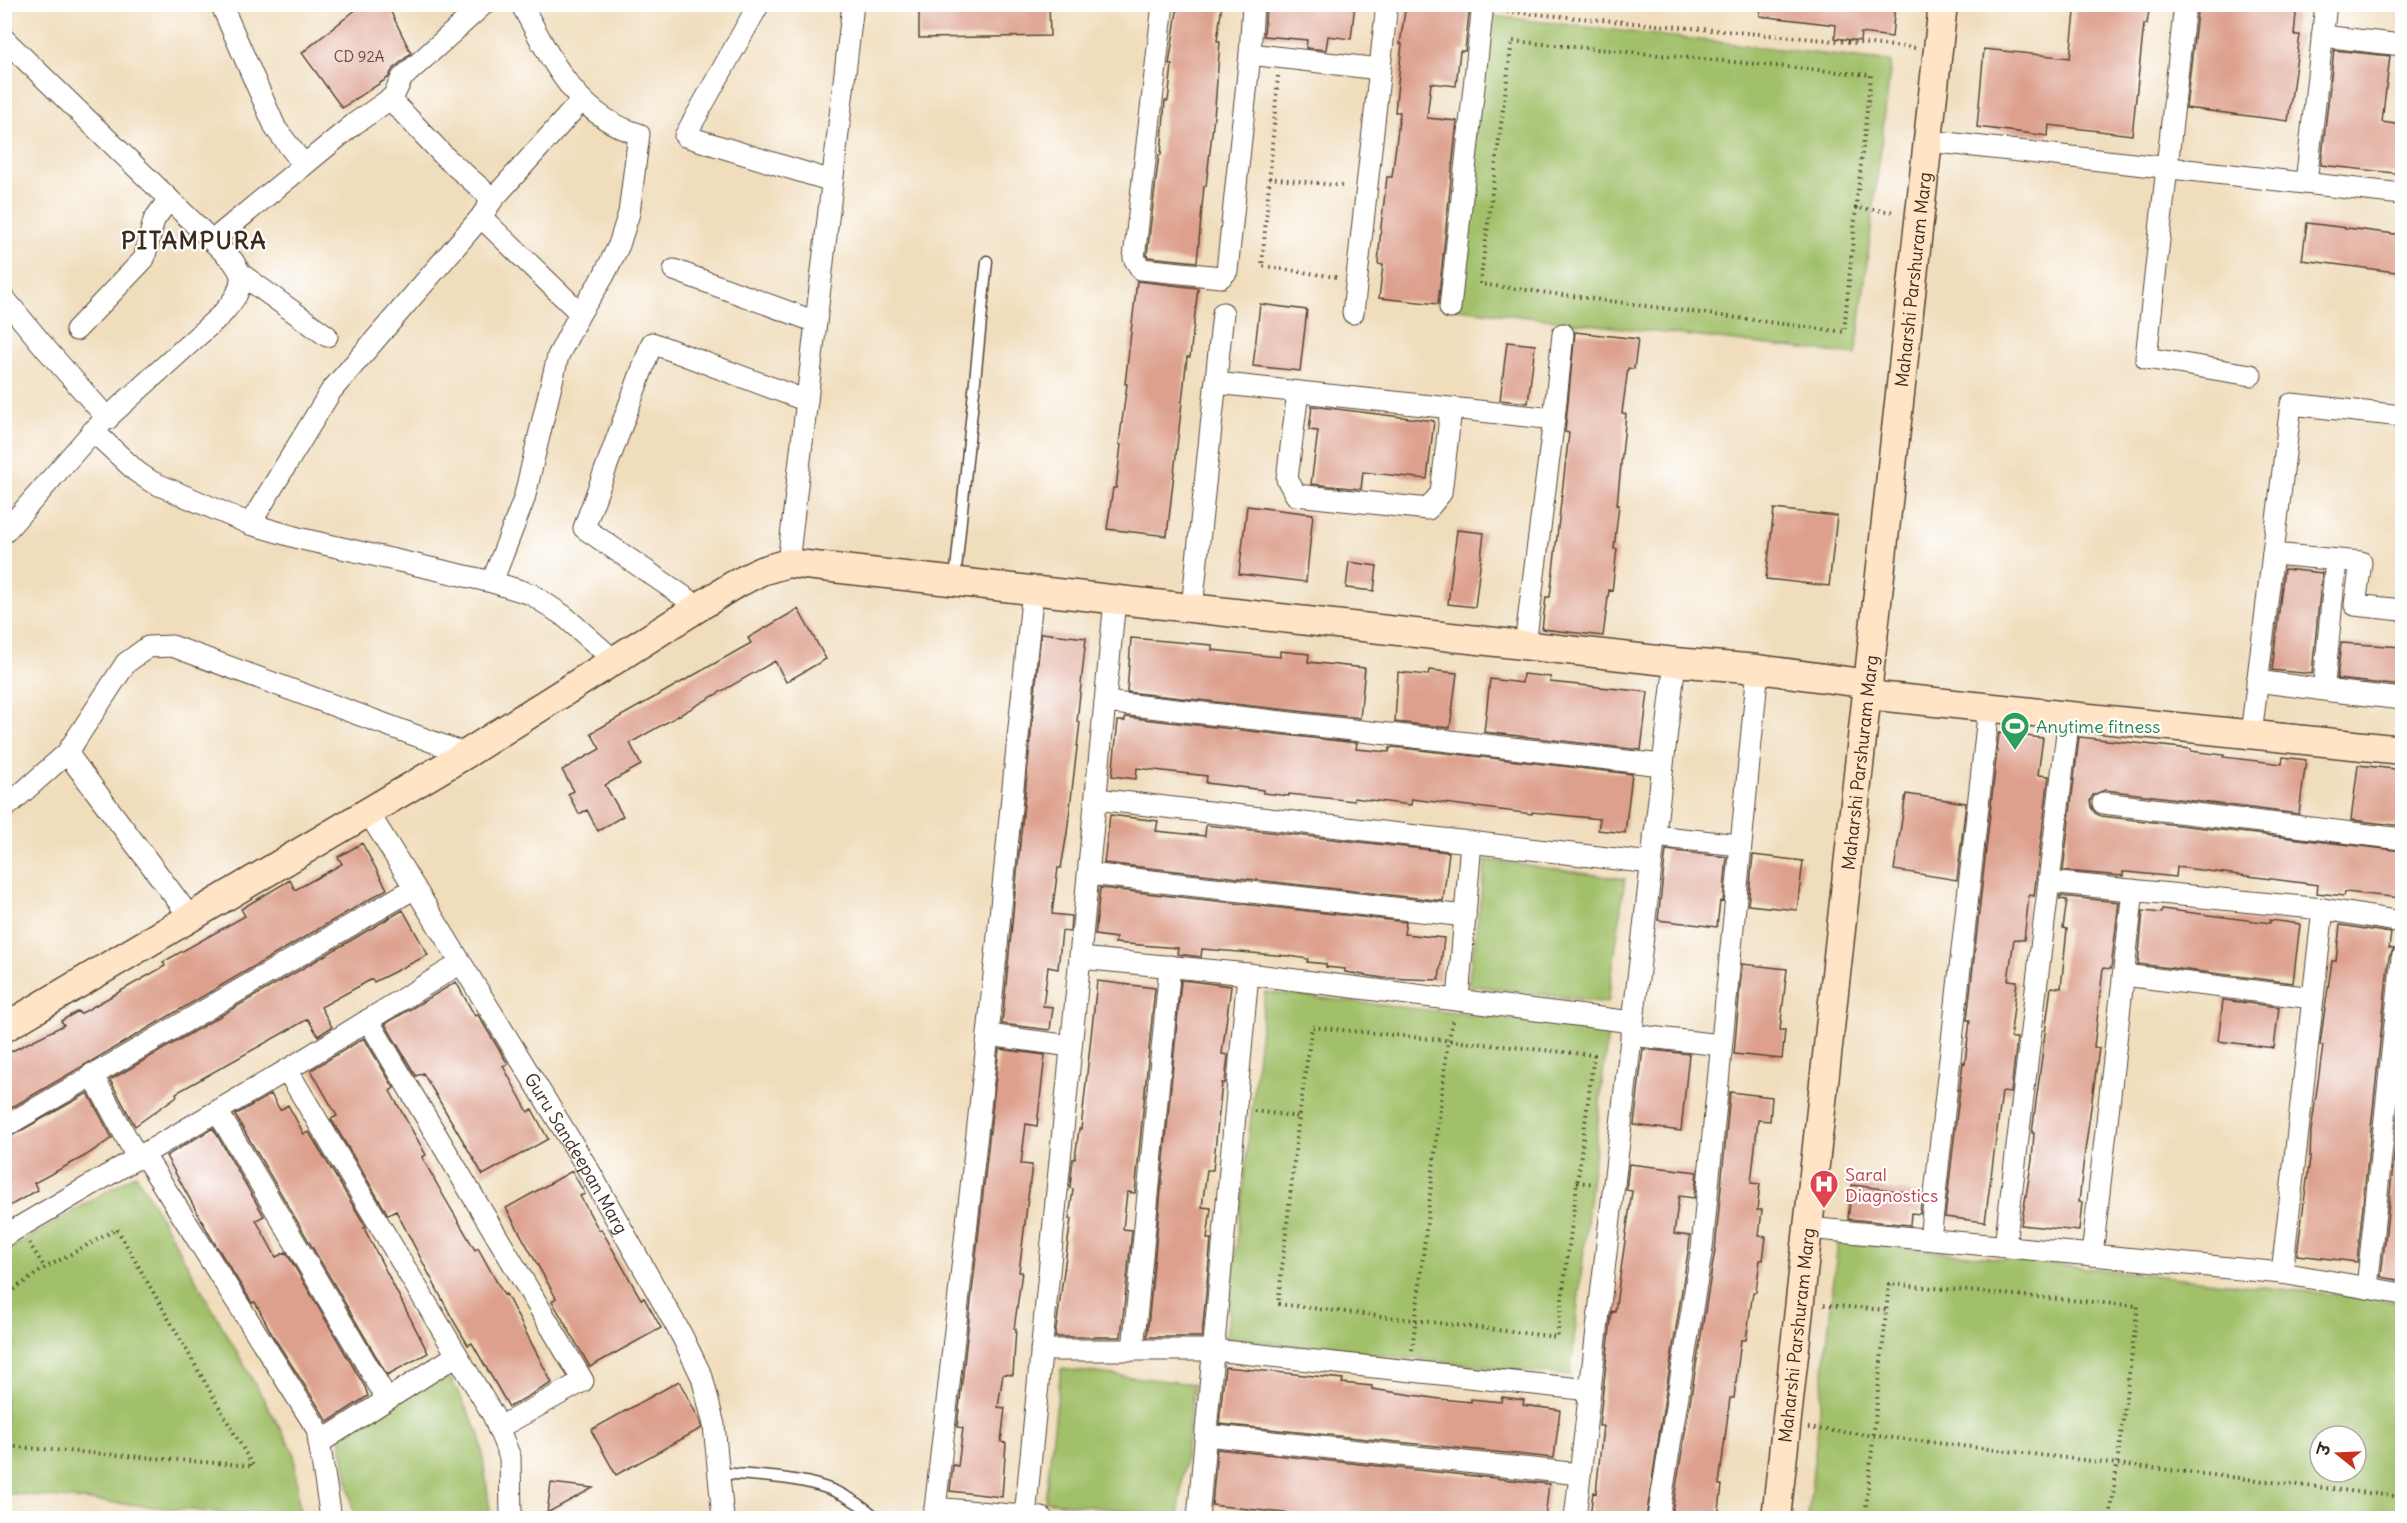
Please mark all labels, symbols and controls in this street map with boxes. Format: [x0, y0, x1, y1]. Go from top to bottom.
house number: CD 92A [334, 47, 385, 66]
street label: Maharshi Parshuram Marg [1889, 171, 1936, 388]
district label: PITAMPURA [121, 225, 267, 255]
street label: Maharshi Parshuram Marg [1836, 654, 1883, 871]
sports icon: Anytime fitness [1999, 710, 2031, 752]
place label: Anytime fitness [2036, 715, 2160, 738]
street label: Guru Sandeepan Marg [520, 1068, 634, 1238]
place label: Saral Diagnostics [1845, 1163, 1938, 1207]
hospital icon: Saral Diagnostics [1808, 1168, 1840, 1210]
street label: Maharshi Parshuram Marg [1773, 1226, 1819, 1444]
north arrow [2308, 1424, 2368, 1484]
text: उ [2312, 1440, 2335, 1459]

